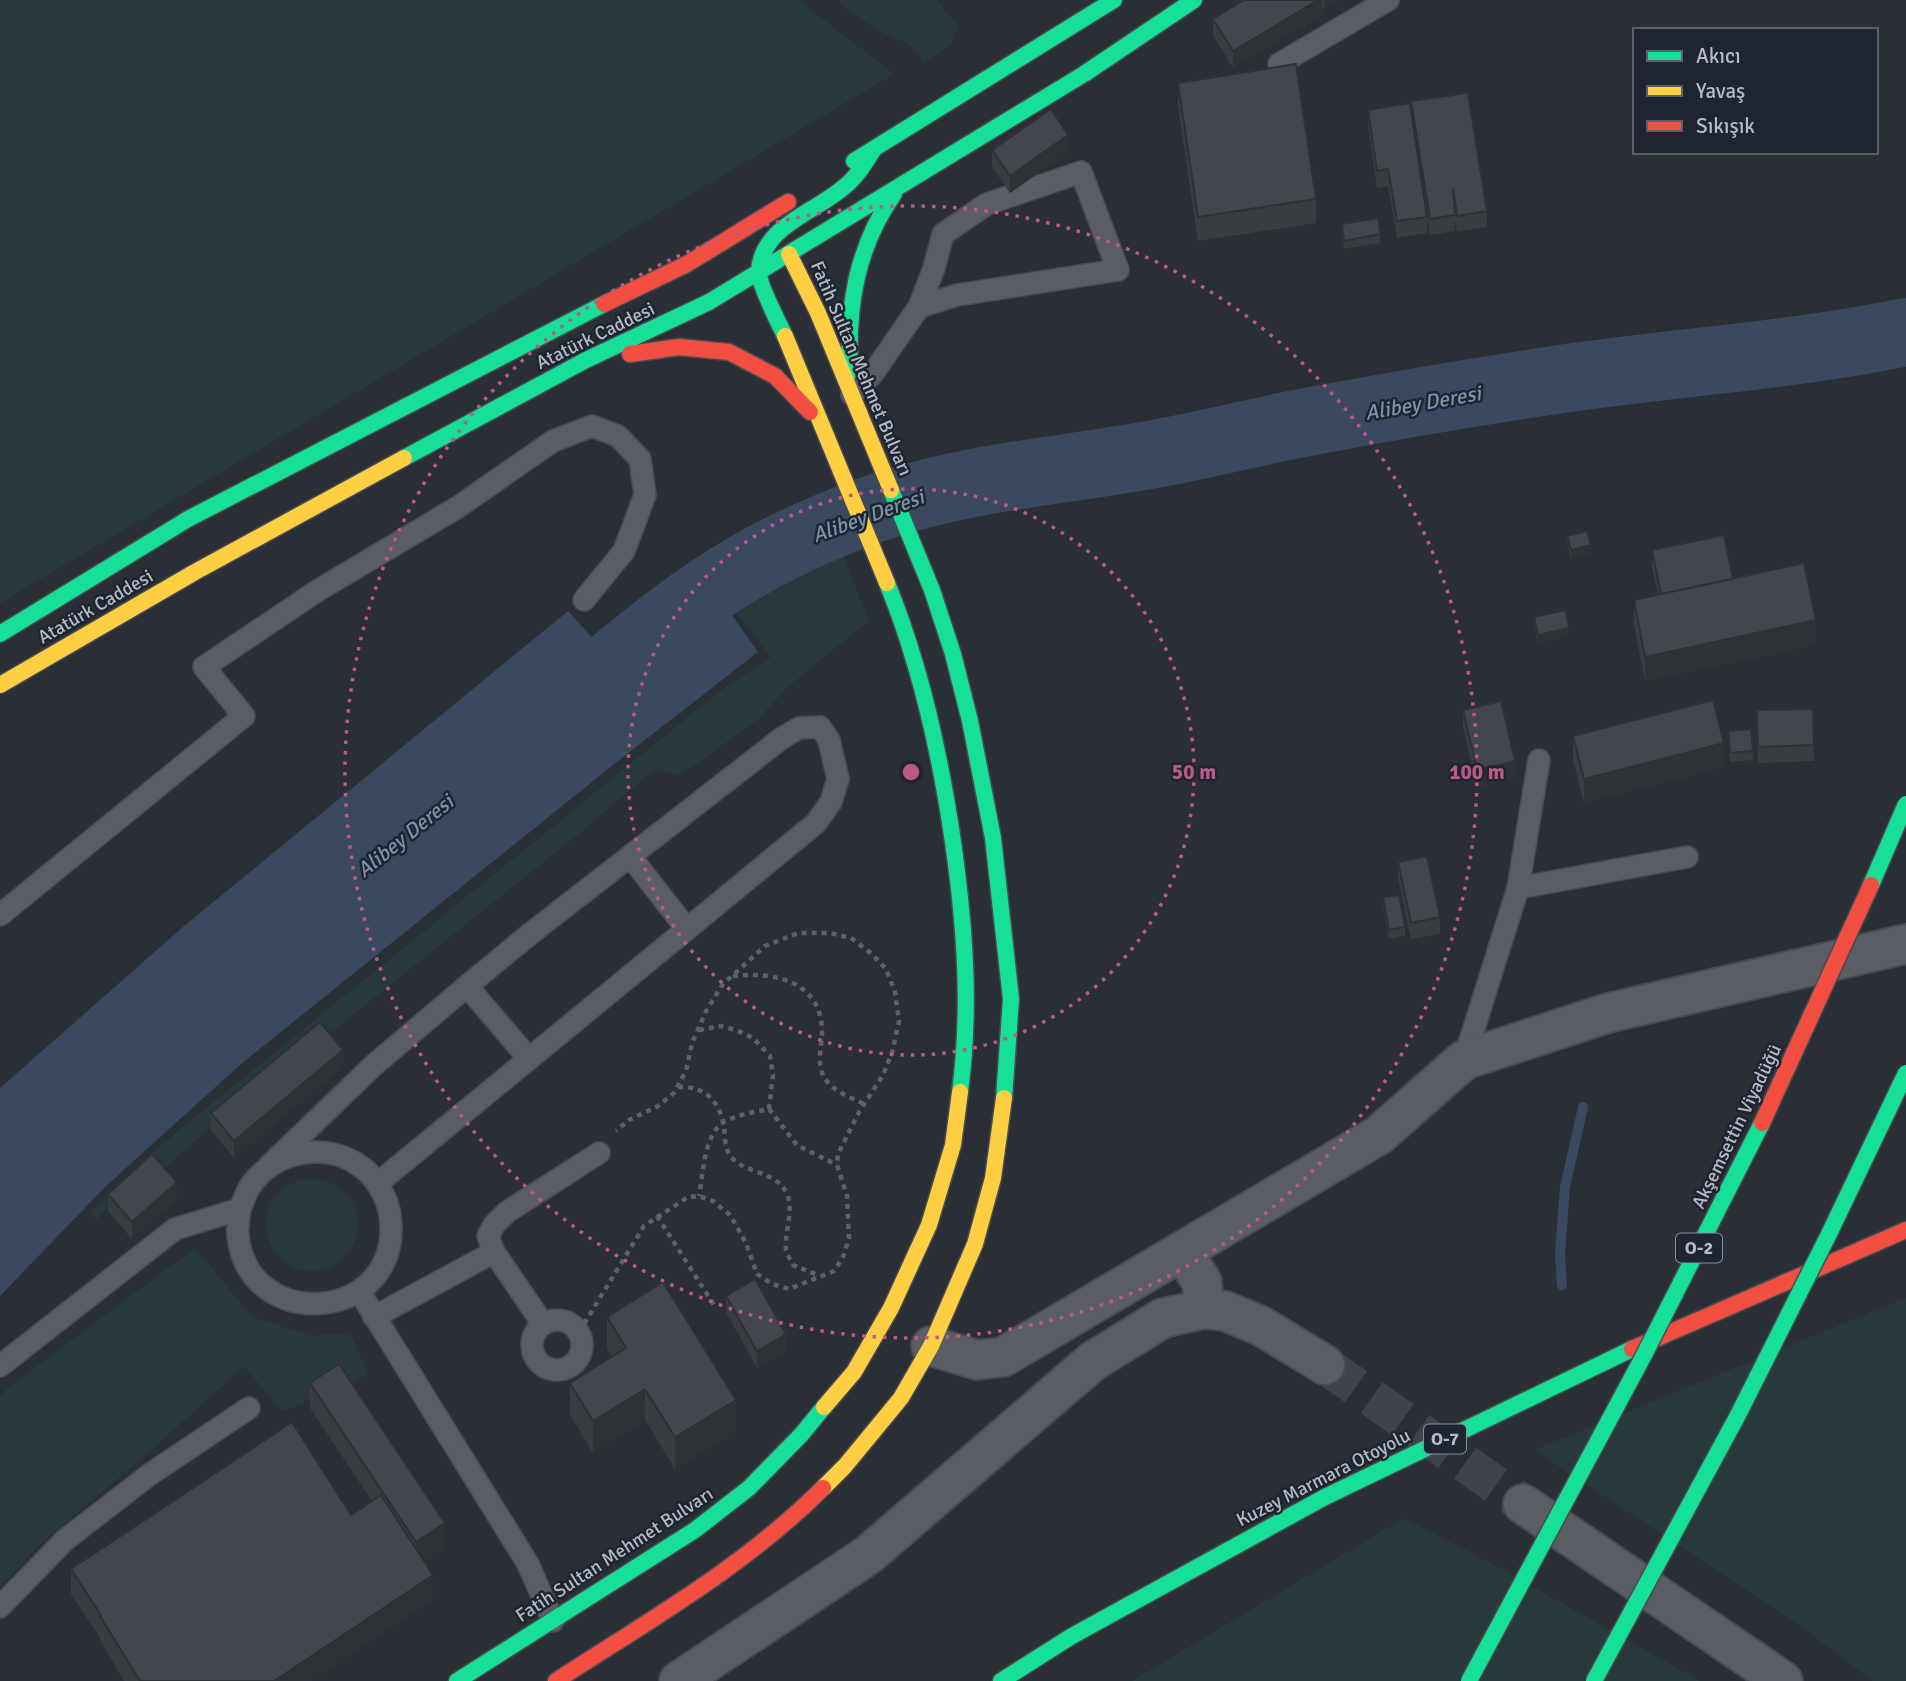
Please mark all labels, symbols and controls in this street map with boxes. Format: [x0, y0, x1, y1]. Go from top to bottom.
legend [1633, 28, 1878, 154]
text: Akıcı [1696, 43, 1741, 69]
text: Yavaş [1696, 78, 1745, 104]
text: Sıkışık [1696, 113, 1755, 139]
street label: Fatih Sultan Mehmet Bulvarı [805, 257, 917, 479]
street label: Atatürk Caddesi [532, 297, 659, 375]
water label: Alibey Deresi [1363, 380, 1485, 426]
water label: Alibey Deresi [809, 483, 930, 548]
street label: Atatürk Caddesi [34, 564, 157, 650]
text: 50 m [1172, 759, 1216, 785]
text: 100 m [1449, 759, 1505, 785]
centre of rings [899, 760, 923, 784]
water label: Alibey Deresi [351, 788, 460, 883]
street label: Akşemsettin Viyadüğü [1687, 1040, 1787, 1213]
road number: O-2 [1676, 1233, 1722, 1262]
street label: Kuzey Marmara Otoyolu [1232, 1424, 1415, 1532]
road number: O-7 [1424, 1424, 1466, 1454]
street label: Fatih Sultan Mehmet Bulvarı [511, 1482, 718, 1628]

